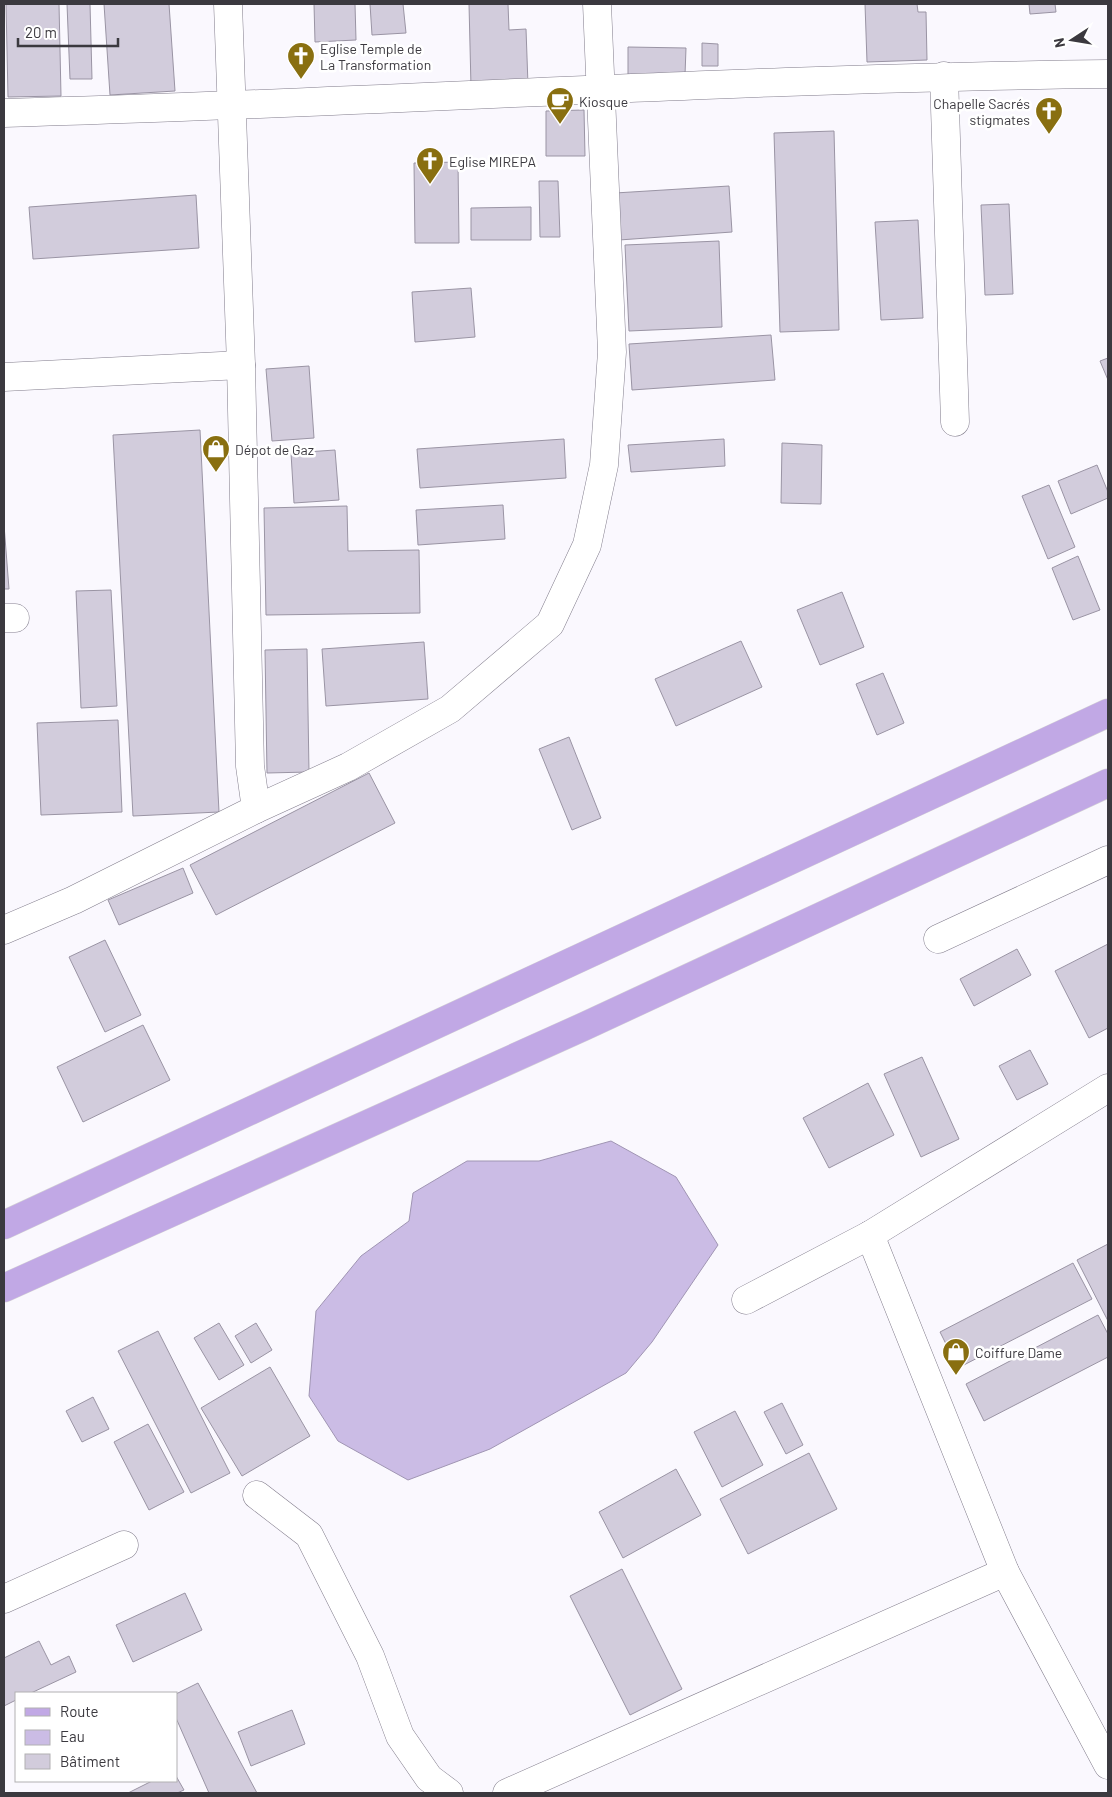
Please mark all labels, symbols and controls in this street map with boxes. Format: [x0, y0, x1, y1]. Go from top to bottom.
scale bar [18, 15, 118, 47]
north arrow [1047, 15, 1097, 65]
text: 20 m [25, 23, 57, 41]
text: N [1050, 36, 1068, 49]
place label: Eglise Temple de La Transformation [320, 40, 431, 73]
church icon: Eglise Temple de La Transformation [286, 41, 316, 80]
cafe icon: Kiosque [545, 86, 575, 125]
place label: Kiosque [579, 93, 628, 110]
place label: Chapelle Sacrés stigmates [933, 95, 1030, 128]
church icon: Chapelle Sacrés stigmates [1034, 96, 1064, 135]
church icon: Eglise MIREPA [415, 146, 445, 185]
place label: Eglise MIREPA [449, 153, 536, 170]
shop icon: Dépot de Gaz [201, 434, 231, 473]
place label: Dépot de Gaz [235, 441, 314, 458]
shop icon: Coiffure Dame [941, 1337, 971, 1376]
place label: Coiffure Dame [975, 1344, 1062, 1361]
legend [15, 1692, 178, 1782]
text: Route [60, 1702, 99, 1720]
text: Eau [60, 1727, 85, 1745]
text: Bâtiment [60, 1752, 120, 1770]

